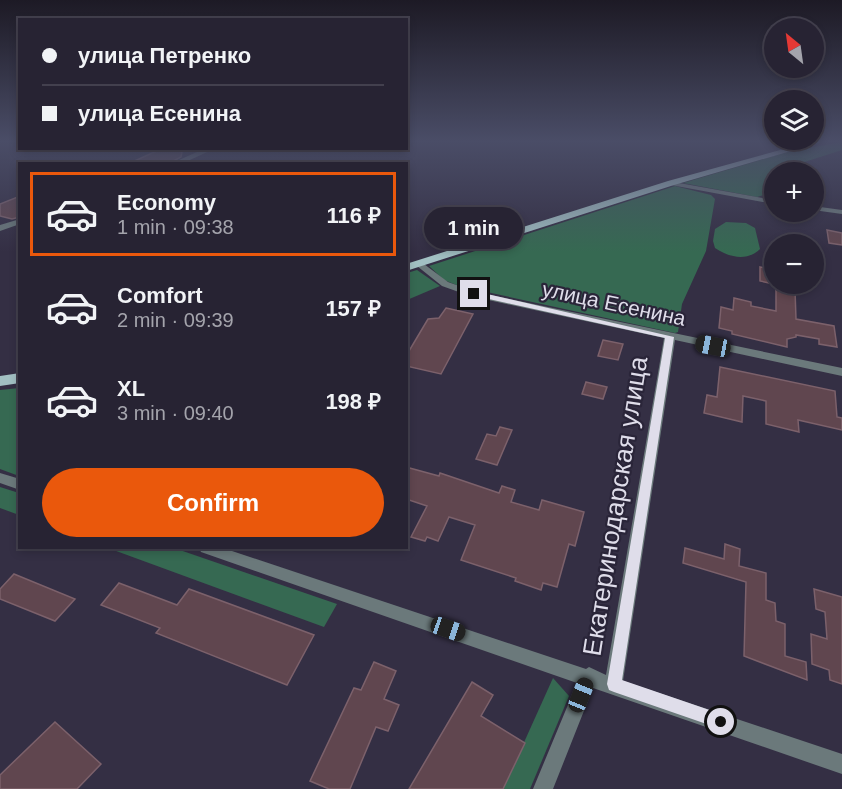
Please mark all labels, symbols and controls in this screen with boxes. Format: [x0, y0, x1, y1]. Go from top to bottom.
north arrow [764, 18, 824, 78]
map controls [764, 18, 824, 294]
text: улица Петренко [78, 43, 251, 68]
button: layers [764, 90, 824, 150]
text: улица Есенина [78, 101, 241, 126]
button: + [764, 162, 824, 222]
icon: car [45, 187, 99, 241]
text: Economy [117, 190, 216, 215]
text: 116 ₽ [327, 203, 381, 228]
callout: 1 min [424, 207, 524, 249]
text: 1 min · 09:38 [117, 216, 234, 238]
text: 1 min [447, 217, 500, 239]
button: − [764, 234, 824, 294]
street label: улица Есенина [540, 277, 688, 330]
icon: car [45, 280, 99, 334]
route end [460, 280, 487, 307]
text: Comfort [117, 283, 203, 308]
text: 157 ₽ [325, 296, 381, 321]
text: 2 min · 09:39 [117, 309, 234, 331]
car [694, 334, 732, 358]
street label: Екатеринодарская улица [577, 354, 654, 658]
icon: car [45, 373, 99, 427]
text: XL [117, 376, 145, 401]
text: 198 ₽ [325, 389, 381, 414]
text: 3 min · 09:40 [117, 402, 234, 424]
button: Confirm [42, 468, 384, 537]
car [428, 615, 468, 643]
car [566, 675, 596, 715]
route start [707, 708, 734, 735]

